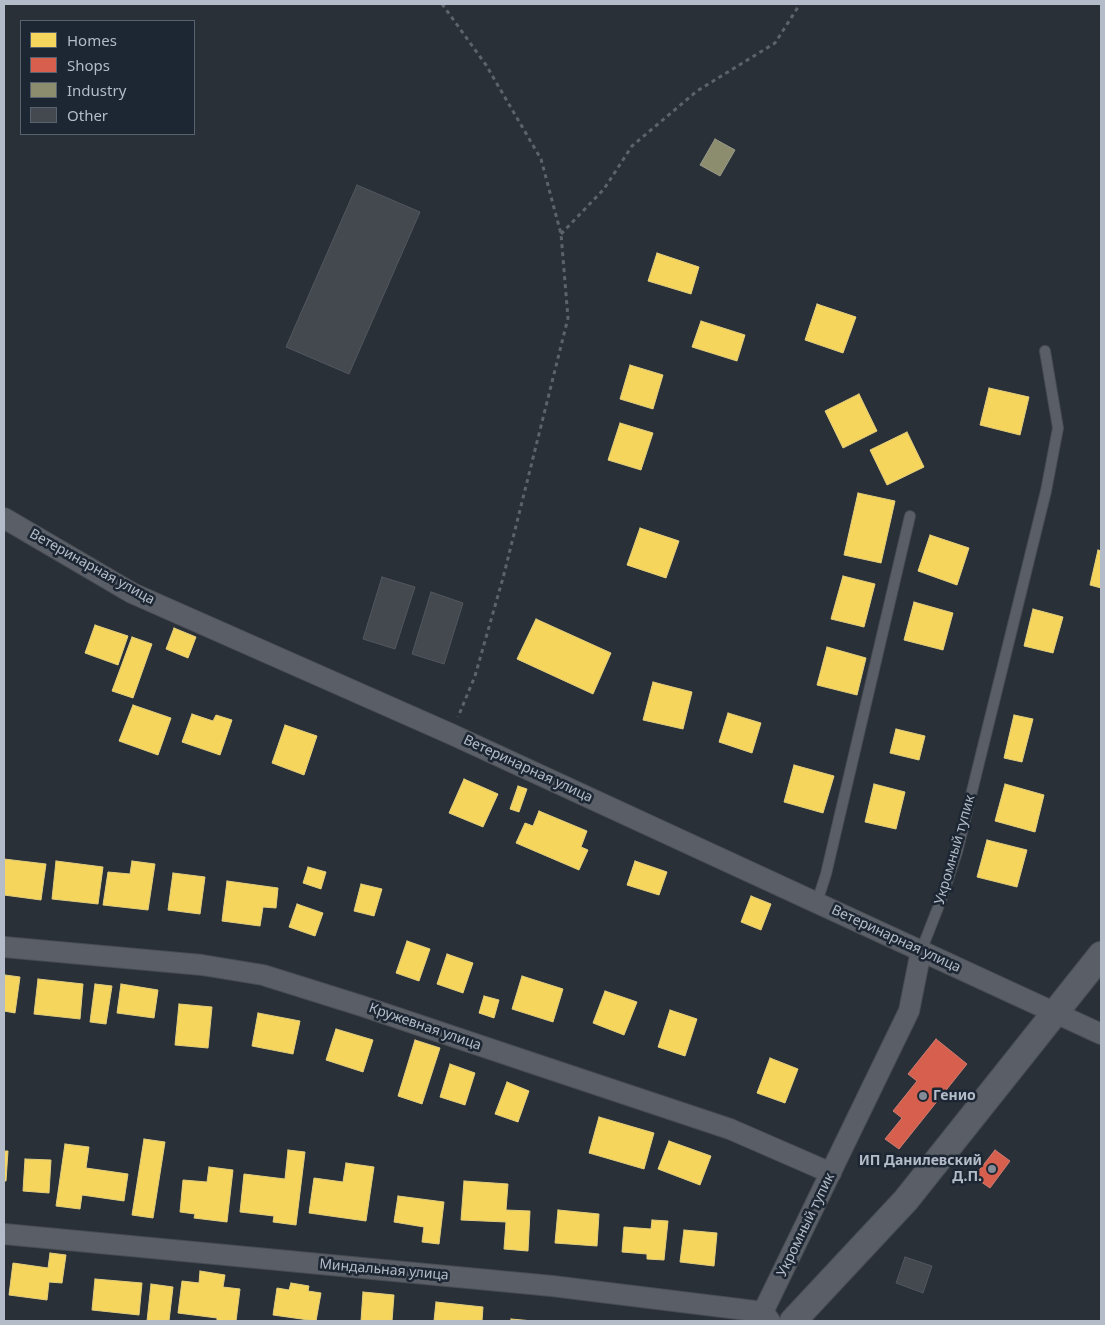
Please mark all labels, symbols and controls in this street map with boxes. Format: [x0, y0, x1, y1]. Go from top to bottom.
legend [20, 20, 195, 135]
text: Homes [67, 30, 117, 50]
text: Shops [67, 55, 110, 75]
text: Industry [67, 80, 126, 100]
text: Other [67, 105, 108, 125]
street label: Ветеринарная улица [26, 526, 158, 608]
street label: Ветеринарная улица [461, 732, 595, 806]
street label: Укромный тупик [931, 793, 979, 907]
street label: Ветеринарная улица [829, 902, 963, 976]
street label: Кружевная улица [367, 1000, 483, 1054]
place label: Генио [933, 1088, 976, 1104]
marker: Генио [917, 1090, 929, 1102]
place label: ИП Данилевский Д.П. [859, 1153, 982, 1186]
marker: ИП Данилевский Д.П. [986, 1163, 998, 1175]
street label: Укромный тупик [774, 1170, 838, 1280]
street label: Миндальная улица [319, 1256, 449, 1284]

